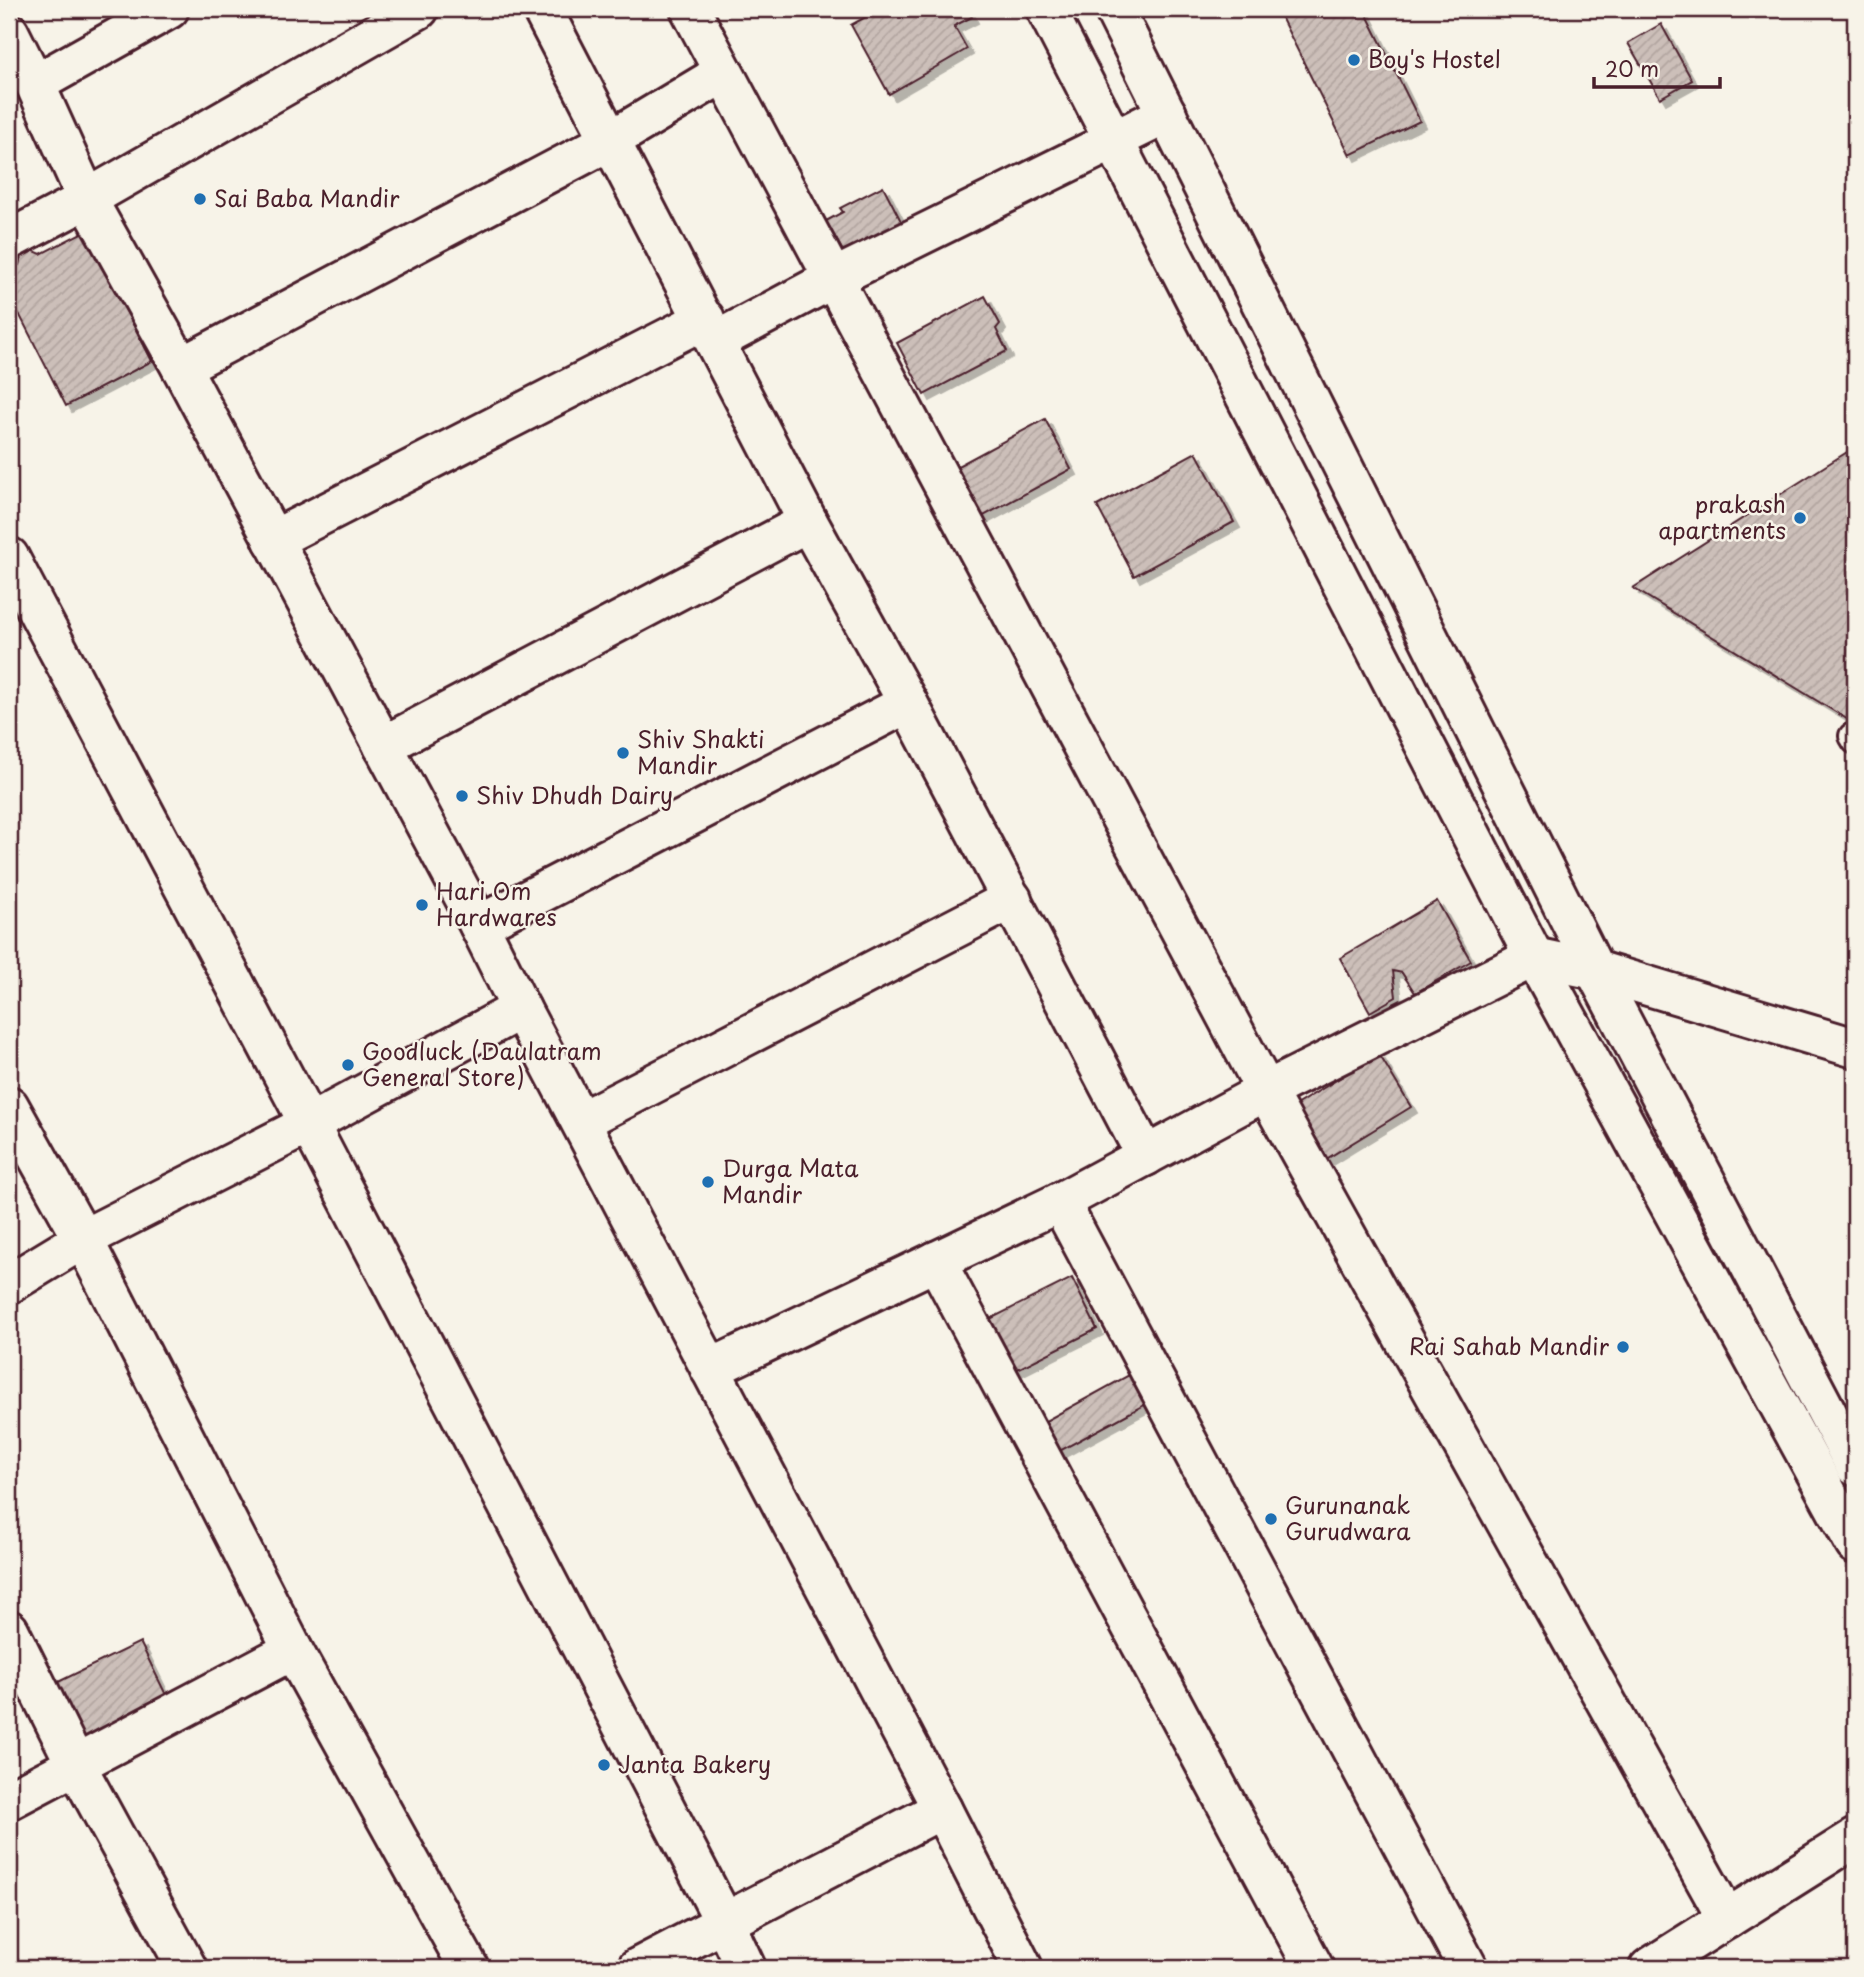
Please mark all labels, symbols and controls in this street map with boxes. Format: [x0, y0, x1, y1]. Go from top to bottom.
place label: Boy's Hostel [1368, 41, 1501, 76]
scale bar [1594, 46, 1720, 90]
marker: Boy's Hostel [1346, 52, 1362, 68]
text: 20 m [1605, 52, 1659, 84]
place label: Sai Baba Mandir [214, 180, 400, 215]
marker: Sai Baba Mandir [192, 191, 208, 207]
place label: prakash apartments [1658, 486, 1786, 547]
marker: prakash apartments [1792, 510, 1808, 526]
place label: Shiv Shakti Mandir [637, 721, 764, 782]
marker: Shiv Shakti Mandir [615, 745, 631, 761]
place label: Shiv Dhudh Dairy [476, 777, 673, 812]
marker: Shiv Dhudh Dairy [454, 788, 470, 804]
place label: Hari Om Hardwares [436, 873, 557, 934]
marker: Hari Om Hardwares [414, 897, 430, 913]
place label: Goodluck (Daulatram General Store) [362, 1033, 602, 1094]
marker: Goodluck (Daulatram General Store) [340, 1057, 356, 1073]
place label: Durga Mata Mandir [722, 1150, 859, 1211]
marker: Durga Mata Mandir [700, 1174, 716, 1190]
place label: Rai Sahab Mandir [1409, 1328, 1610, 1363]
marker: Rai Sahab Mandir [1615, 1339, 1631, 1355]
place label: Gurunanak Gurudwara [1285, 1487, 1411, 1548]
marker: Gurunanak Gurudwara [1263, 1511, 1279, 1527]
place label: Janta Bakery [618, 1746, 771, 1781]
marker: Janta Bakery [596, 1757, 612, 1773]

